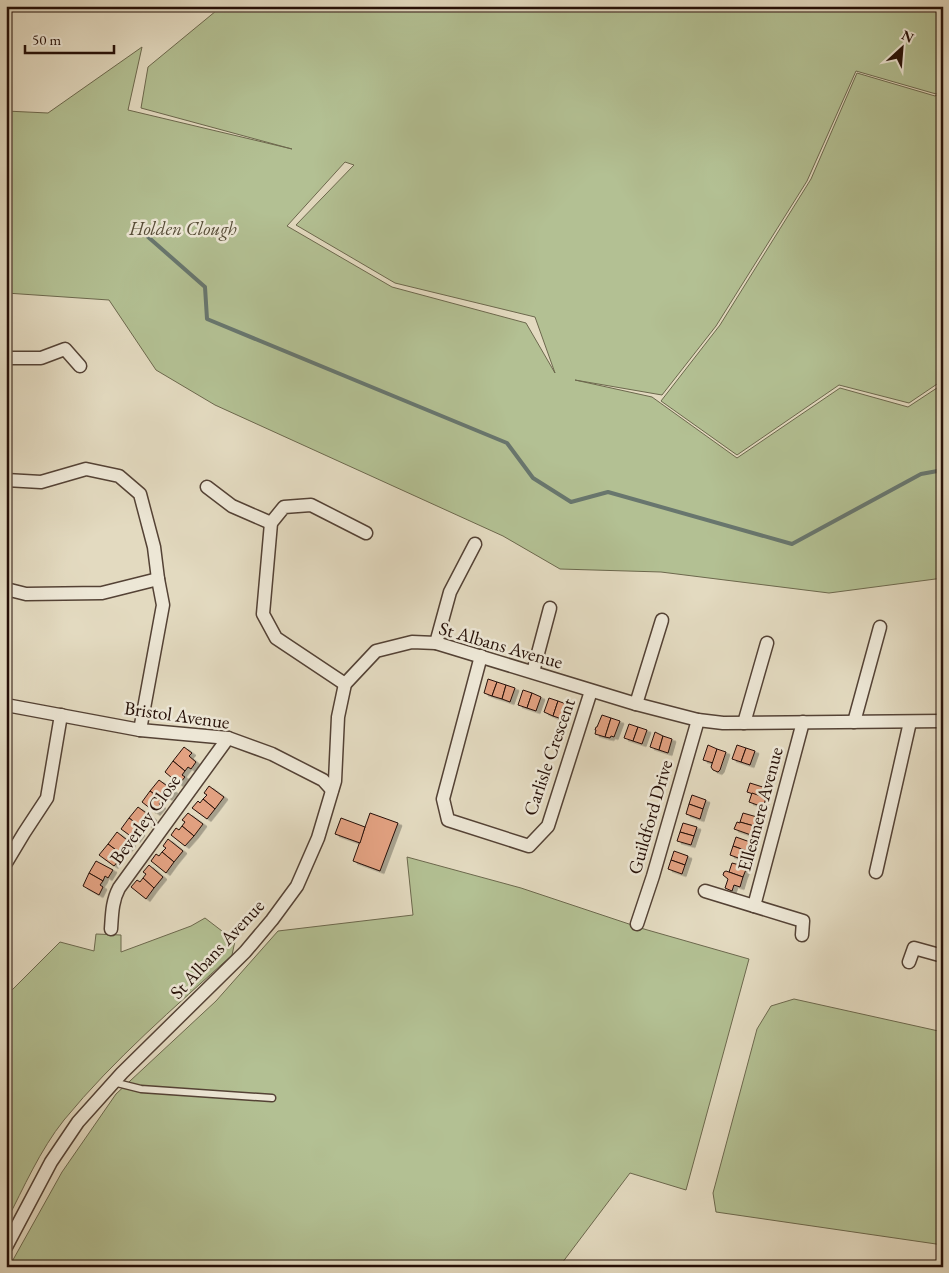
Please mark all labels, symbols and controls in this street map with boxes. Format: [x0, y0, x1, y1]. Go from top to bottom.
scale bar [25, 22, 114, 54]
north arrow [876, 22, 926, 72]
text: N [899, 26, 917, 47]
text: 50 m [32, 30, 61, 49]
park label: Holden Clough [128, 216, 237, 241]
street label: St Albans Avenue [436, 615, 566, 675]
street label: Bristol Avenue [123, 695, 231, 735]
street label: Carlisle Crescent [517, 695, 581, 819]
street label: Ellesmere Avenue [731, 744, 789, 874]
street label: Guildford Drive [622, 757, 678, 877]
street label: Beverley Close [104, 769, 186, 869]
street label: St Albans Avenue [164, 894, 270, 1004]

